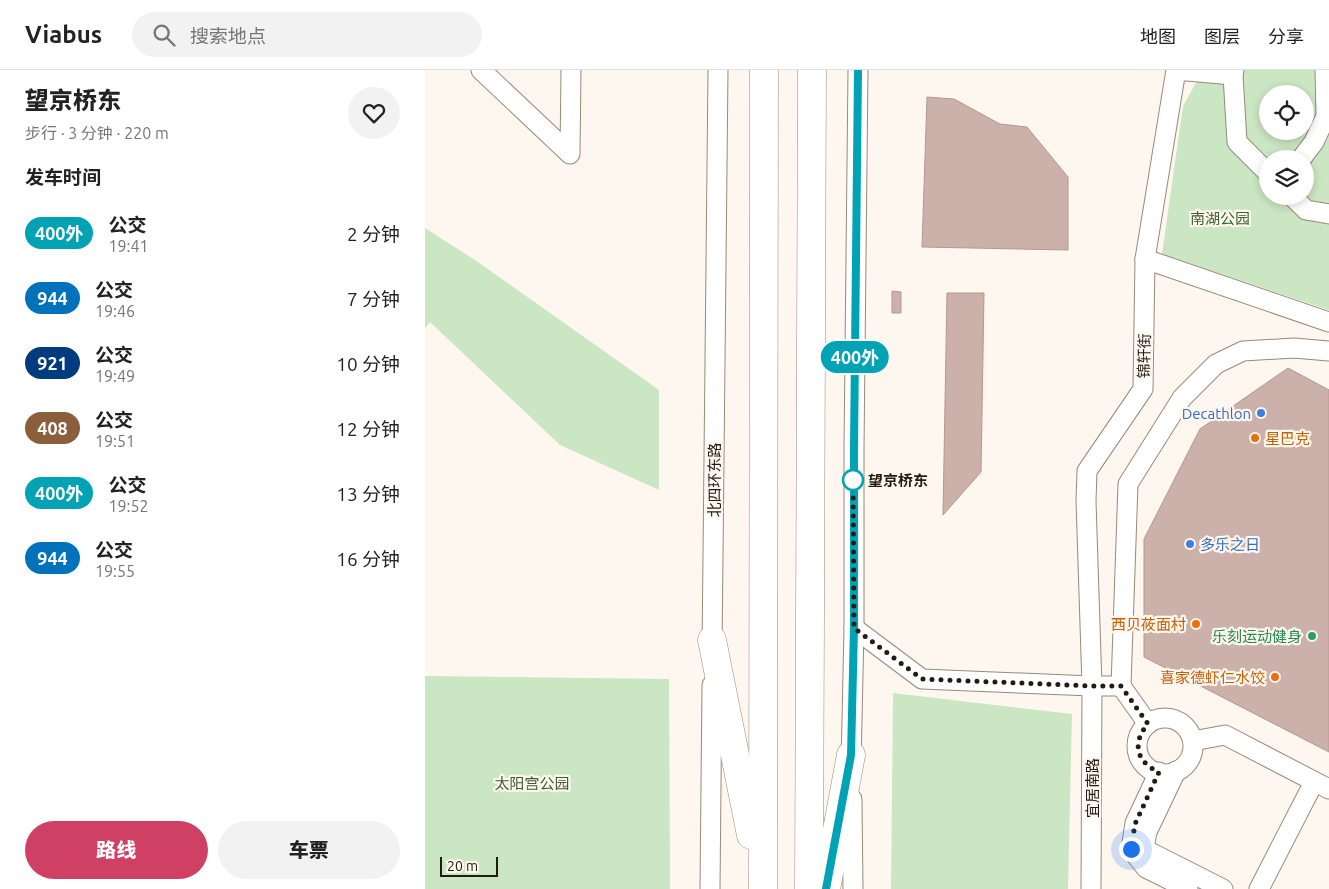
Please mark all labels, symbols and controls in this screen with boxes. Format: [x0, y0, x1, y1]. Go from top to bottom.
search box [132, 12, 482, 57]
text: Viabus [25, 21, 102, 48]
icon: search [150, 21, 178, 49]
text: 搜索地点 [190, 25, 266, 47]
text: 地图 [1140, 26, 1176, 46]
text: 图层 [1204, 26, 1240, 46]
text: 分享 [1268, 26, 1304, 46]
map controls [1259, 85, 1314, 205]
button: locate [1259, 85, 1314, 140]
text: 望京桥东 [25, 87, 121, 114]
button: heart [348, 87, 400, 139]
text: 步行 · 3 分钟 · 220 m [25, 124, 169, 142]
button: layers [1259, 150, 1314, 205]
text: 发车时间 [25, 166, 101, 188]
park label: 南湖公园 [1190, 210, 1250, 227]
text: 公交 [108, 214, 146, 236]
text: 400外 [35, 223, 83, 243]
text: 2 分钟 [347, 223, 400, 245]
text: 19:41 [108, 237, 149, 255]
text: 公交 [95, 279, 133, 301]
text: 944 [37, 288, 68, 308]
text: 7 分钟 [347, 288, 400, 310]
text: 19:46 [95, 302, 135, 320]
street label: 锦轩街 [1135, 333, 1153, 379]
line badge: 400外 [820, 341, 890, 373]
text: 公交 [95, 344, 133, 366]
text: 400外 [831, 347, 879, 367]
text: 921 [37, 353, 68, 373]
text: 10 分钟 [336, 353, 400, 375]
text: 19:49 [95, 367, 135, 385]
place label: Decathlon [1182, 405, 1251, 422]
marker: Decathlon [1255, 407, 1267, 419]
text: 公交 [95, 409, 133, 431]
text: 408 [37, 418, 68, 438]
text: 12 分钟 [336, 418, 400, 440]
place label: 星巴克 [1265, 430, 1310, 447]
text: 19:51 [95, 432, 135, 450]
marker: 星巴克 [1249, 432, 1261, 444]
street label: 北四环东路 [706, 442, 723, 518]
marker: 望京桥东 [842, 469, 864, 491]
place label: 望京桥东 [868, 472, 928, 489]
text: 公交 [108, 474, 146, 496]
text: 400外 [35, 483, 83, 503]
text: 13 分钟 [336, 483, 400, 505]
text: 19:52 [108, 497, 149, 515]
place label: 多乐之日 [1200, 536, 1260, 553]
marker: 多乐之日 [1184, 538, 1196, 550]
text: 公交 [95, 539, 133, 561]
text: 944 [37, 548, 68, 568]
text: 16 分钟 [336, 548, 400, 570]
text: 19:55 [95, 562, 135, 580]
place label: 西贝莜面村 [1111, 616, 1186, 633]
marker: 西贝莜面村 [1190, 618, 1202, 630]
place label: 乐刻运动健身 [1212, 628, 1302, 645]
marker: 乐刻运动健身 [1306, 630, 1318, 642]
place label: 喜家德虾仁水饺 [1160, 669, 1265, 686]
marker: 喜家德虾仁水饺 [1269, 671, 1281, 683]
street label: 宜居南路 [1084, 758, 1101, 818]
park label: 太阳宫公园 [494, 775, 570, 792]
button: 路线 [25, 821, 208, 879]
button: 车票 [218, 821, 400, 879]
your location [1119, 837, 1144, 862]
scale bar [440, 854, 497, 877]
text: 20 m [447, 858, 478, 874]

